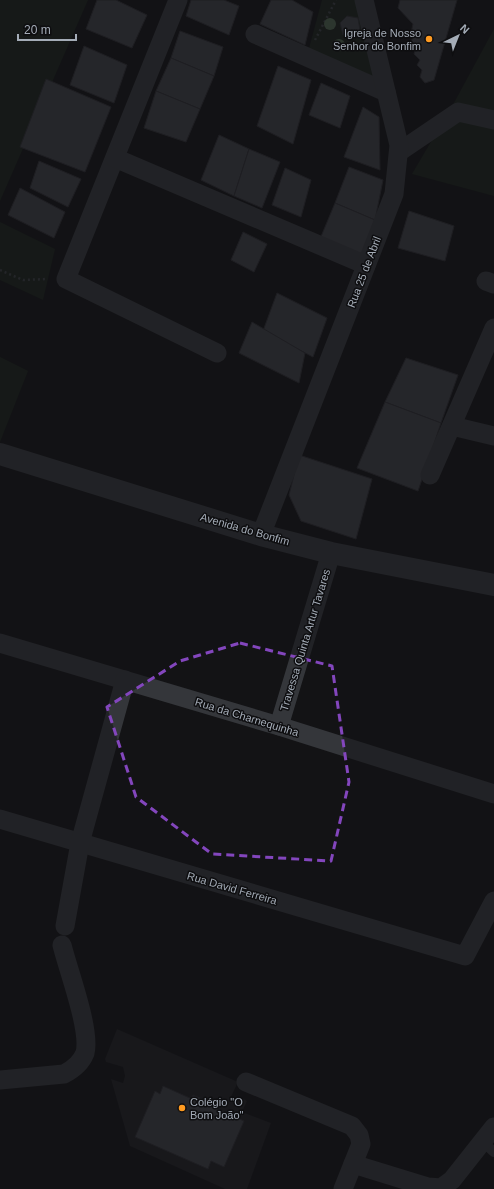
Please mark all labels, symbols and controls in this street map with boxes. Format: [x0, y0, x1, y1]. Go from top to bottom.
scale bar [18, 16, 76, 42]
north arrow [438, 16, 478, 56]
text: N [458, 22, 472, 36]
text: 20 m [24, 23, 51, 37]
place label: Igreja de Nosso Senhor do Bonfim [333, 27, 421, 52]
marker: Igreja de Nosso Senhor do Bonfim [424, 34, 434, 44]
street label: Rua 25 de Abril [345, 235, 383, 309]
street label: Avenida do Bonfim [199, 511, 291, 547]
street label: Travessa Quinta Artur Tavares [278, 567, 333, 712]
street label: Rua da Charnequinha [194, 696, 301, 739]
street label: Rua David Ferreira [186, 869, 279, 907]
place label: Colégio "O Bom João" [190, 1096, 244, 1121]
marker: Colégio "O Bom João" [177, 1103, 187, 1113]

